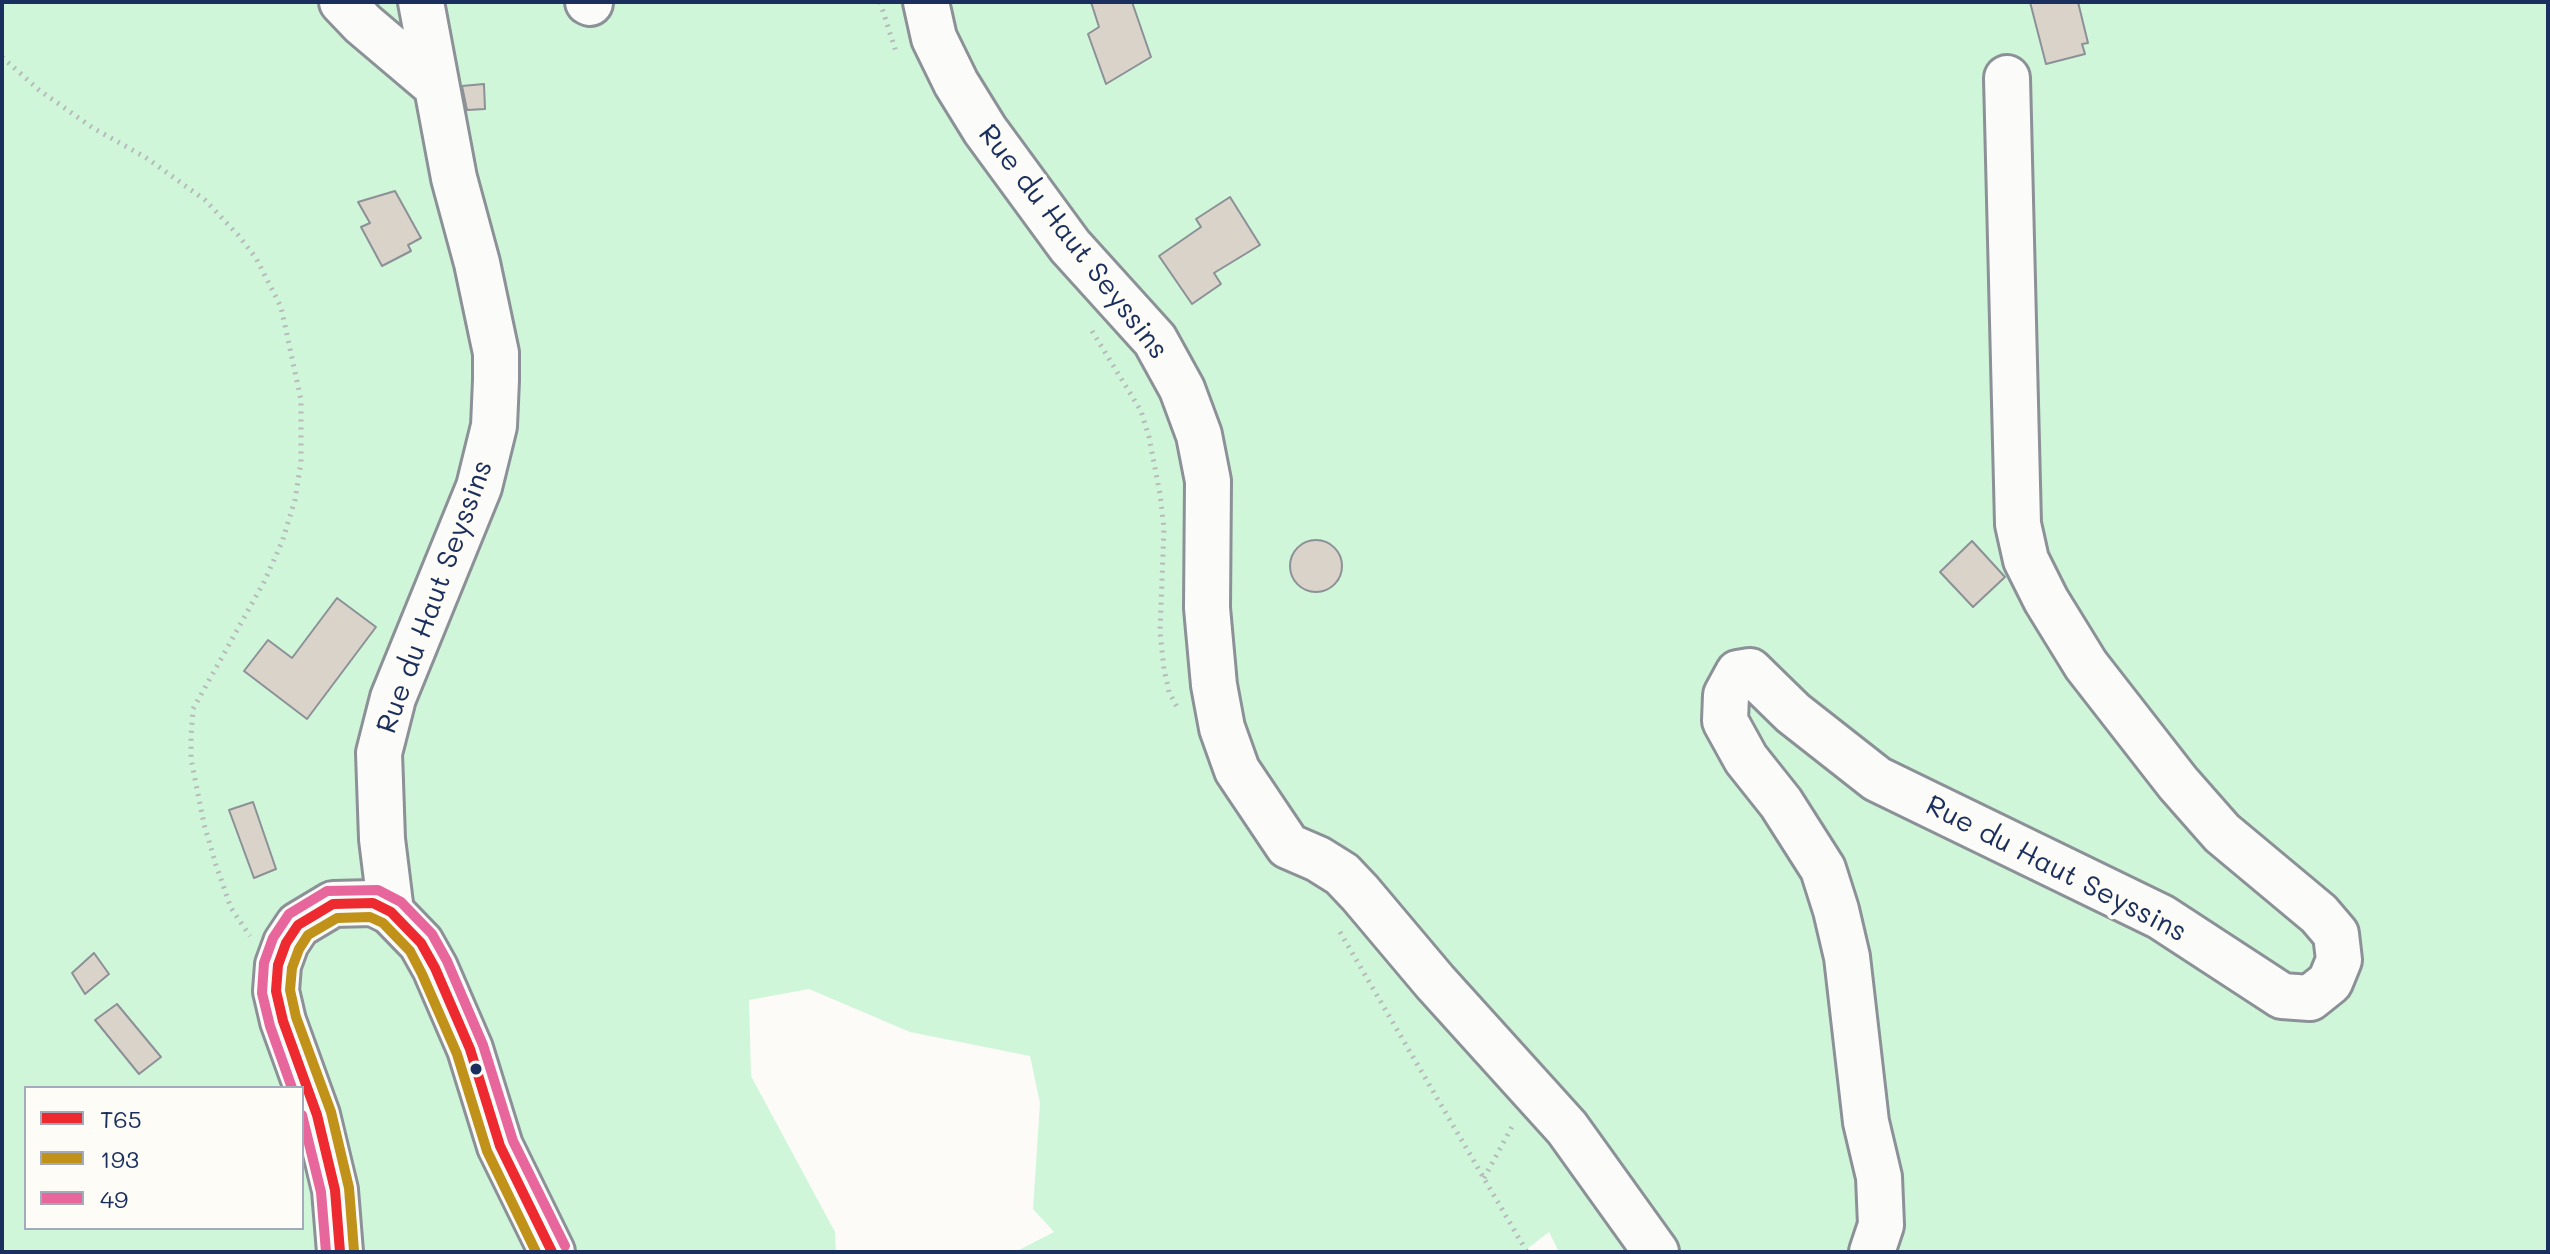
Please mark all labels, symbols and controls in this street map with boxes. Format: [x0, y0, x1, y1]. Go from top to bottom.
street label: Rue du Haut Seyssins [971, 118, 1175, 366]
street label: Rue du Haut Seyssins [370, 456, 500, 738]
street label: Rue du Haut Seyssins [1920, 789, 2192, 949]
unlabelled marker [468, 1061, 484, 1077]
legend [24, 1086, 304, 1230]
text: T65 [100, 1103, 142, 1134]
text: 193 [100, 1143, 139, 1174]
text: 49 [100, 1183, 128, 1214]

